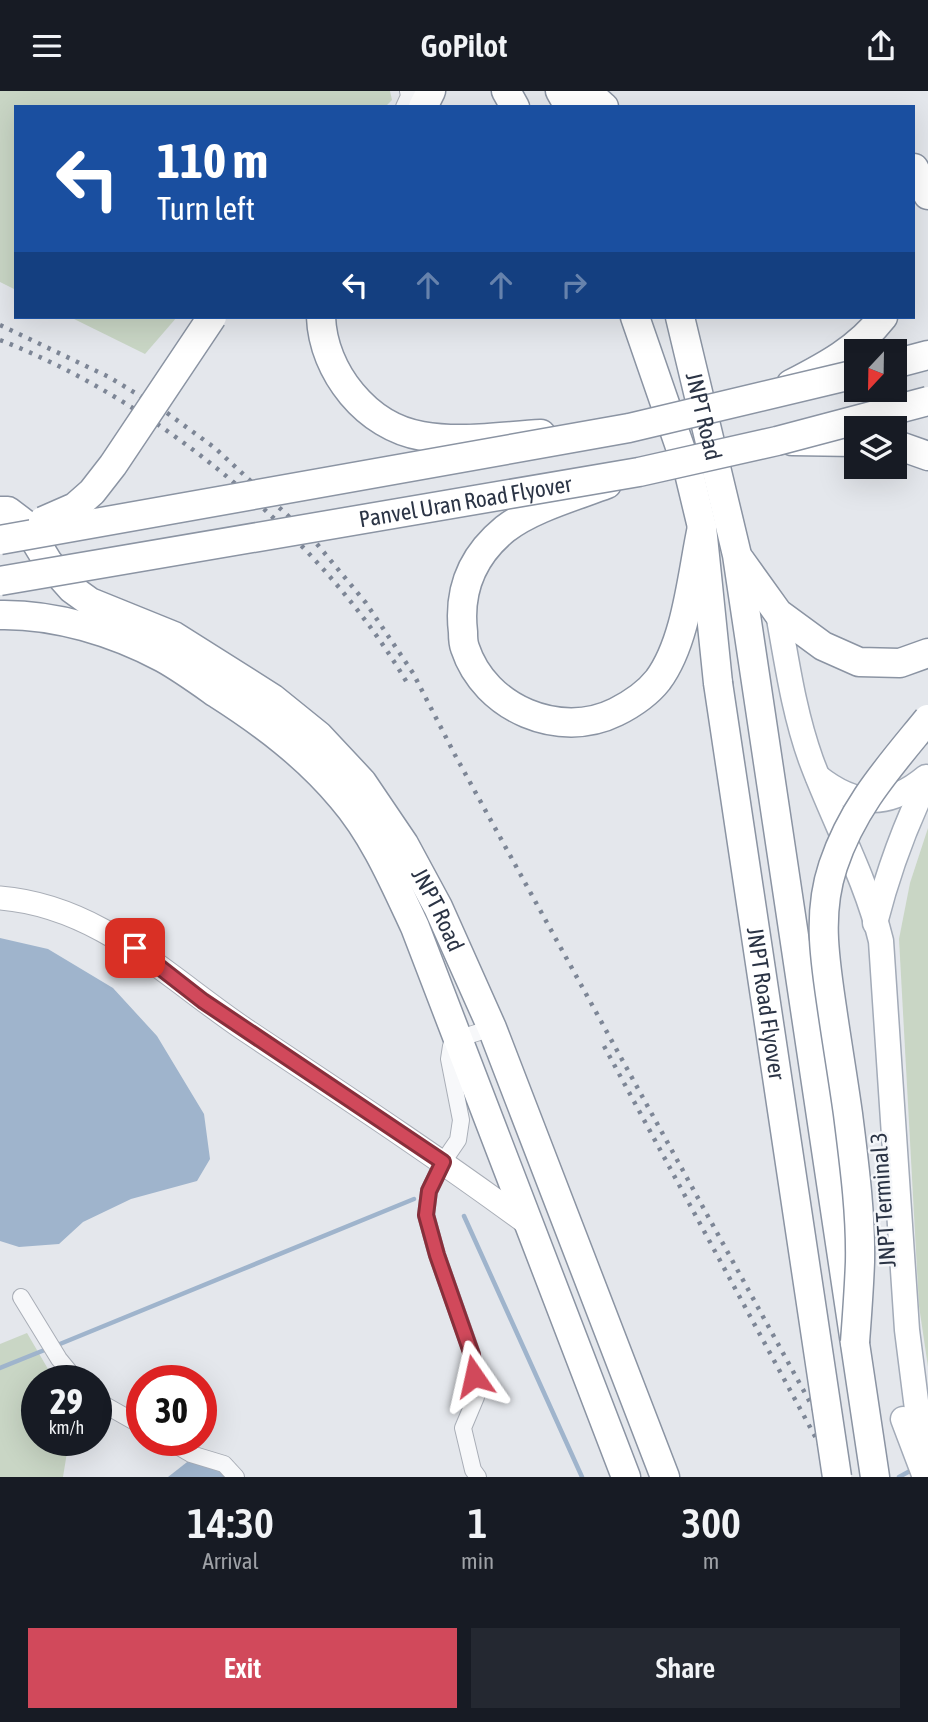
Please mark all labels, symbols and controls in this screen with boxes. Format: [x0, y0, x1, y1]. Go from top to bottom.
icon: menu [28, 27, 66, 65]
text: GoPilot [420, 27, 508, 64]
icon: share [862, 27, 900, 65]
text: 110 m [157, 132, 268, 188]
icon: left [42, 133, 133, 224]
text: Turn left [157, 190, 255, 227]
icon: left [336, 266, 374, 304]
icon: ahead [409, 266, 447, 304]
icon: ahead [482, 266, 520, 304]
icon: right [555, 266, 593, 304]
north arrow [844, 339, 906, 403]
map controls [844, 339, 907, 479]
street label: JNPT Road [681, 370, 727, 463]
button: layers [844, 416, 907, 479]
street label: Panvel Uran Road Flyover [357, 471, 575, 533]
street label: JNPT Road [406, 864, 469, 955]
pin [105, 918, 165, 978]
street label: JNPT Road Flyover [742, 925, 790, 1083]
icon: arrive [116, 929, 154, 967]
street label: JNPT Terminal 3 [865, 1132, 901, 1268]
position arrow [437, 1339, 511, 1413]
speed limit sign: 30 [126, 1365, 217, 1456]
text: 29 [50, 1381, 83, 1421]
text: km/h [49, 1417, 84, 1438]
text: 14:30 [187, 1499, 274, 1547]
text: 1 [468, 1499, 487, 1547]
text: 300 [681, 1499, 741, 1547]
text: Arrival [202, 1548, 259, 1574]
text: min [461, 1548, 494, 1574]
text: m [703, 1548, 719, 1574]
button: Exit [28, 1628, 457, 1708]
button: Share [471, 1628, 900, 1708]

